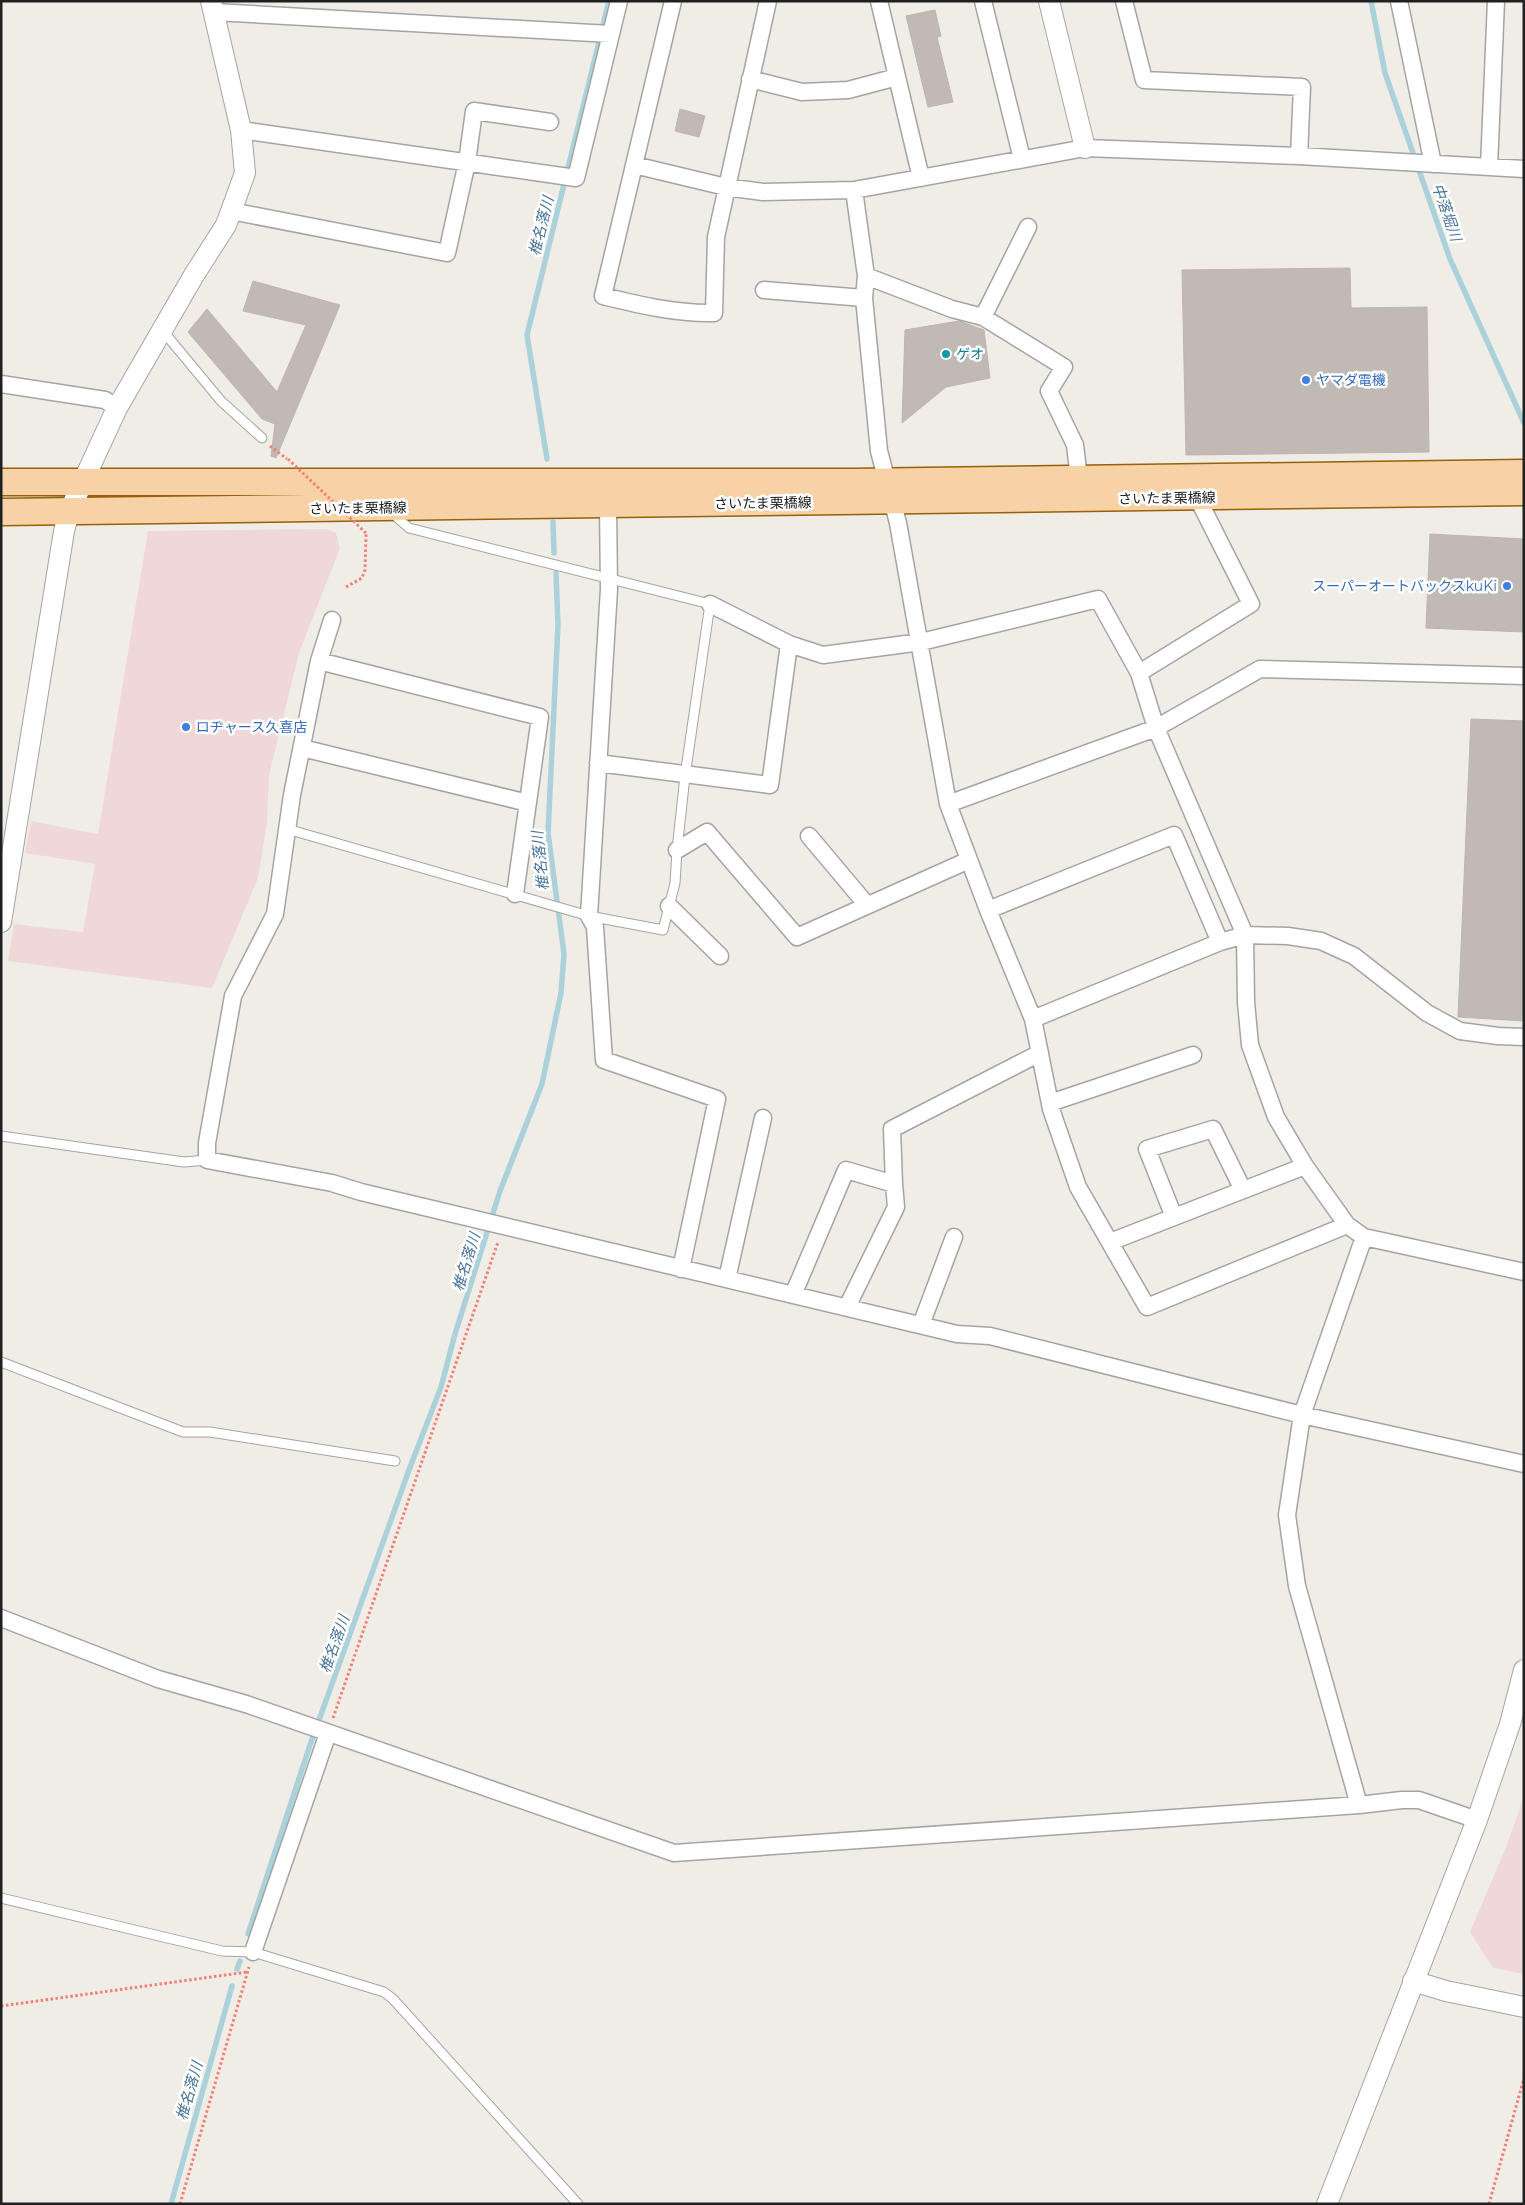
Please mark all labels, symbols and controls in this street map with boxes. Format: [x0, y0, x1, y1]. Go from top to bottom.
water label: 中落堀川 [1428, 181, 1466, 245]
water label: 椎名落川 [525, 193, 558, 257]
place label: ゲオ [956, 345, 984, 363]
marker: ゲオ [940, 348, 952, 360]
place label: ヤマダ電機 [1316, 371, 1386, 389]
marker: ヤマダ電機 [1300, 374, 1312, 386]
street label: さいたま栗橋線 [1118, 488, 1216, 508]
street label: さいたま栗橋線 [714, 493, 812, 513]
street label: さいたま栗橋線 [309, 498, 407, 518]
place label: スーパーオートバックスkuKi [1312, 577, 1497, 595]
marker: スーパーオートバックスkuKi [1501, 580, 1513, 592]
place label: ロヂャース久喜店 [196, 718, 307, 736]
marker: ロヂャース久喜店 [180, 721, 192, 733]
water label: 椎名落川 [527, 828, 553, 892]
water label: 椎名落川 [448, 1229, 484, 1293]
water label: 椎名落川 [315, 1611, 354, 1675]
water label: 椎名落川 [172, 2058, 207, 2122]

